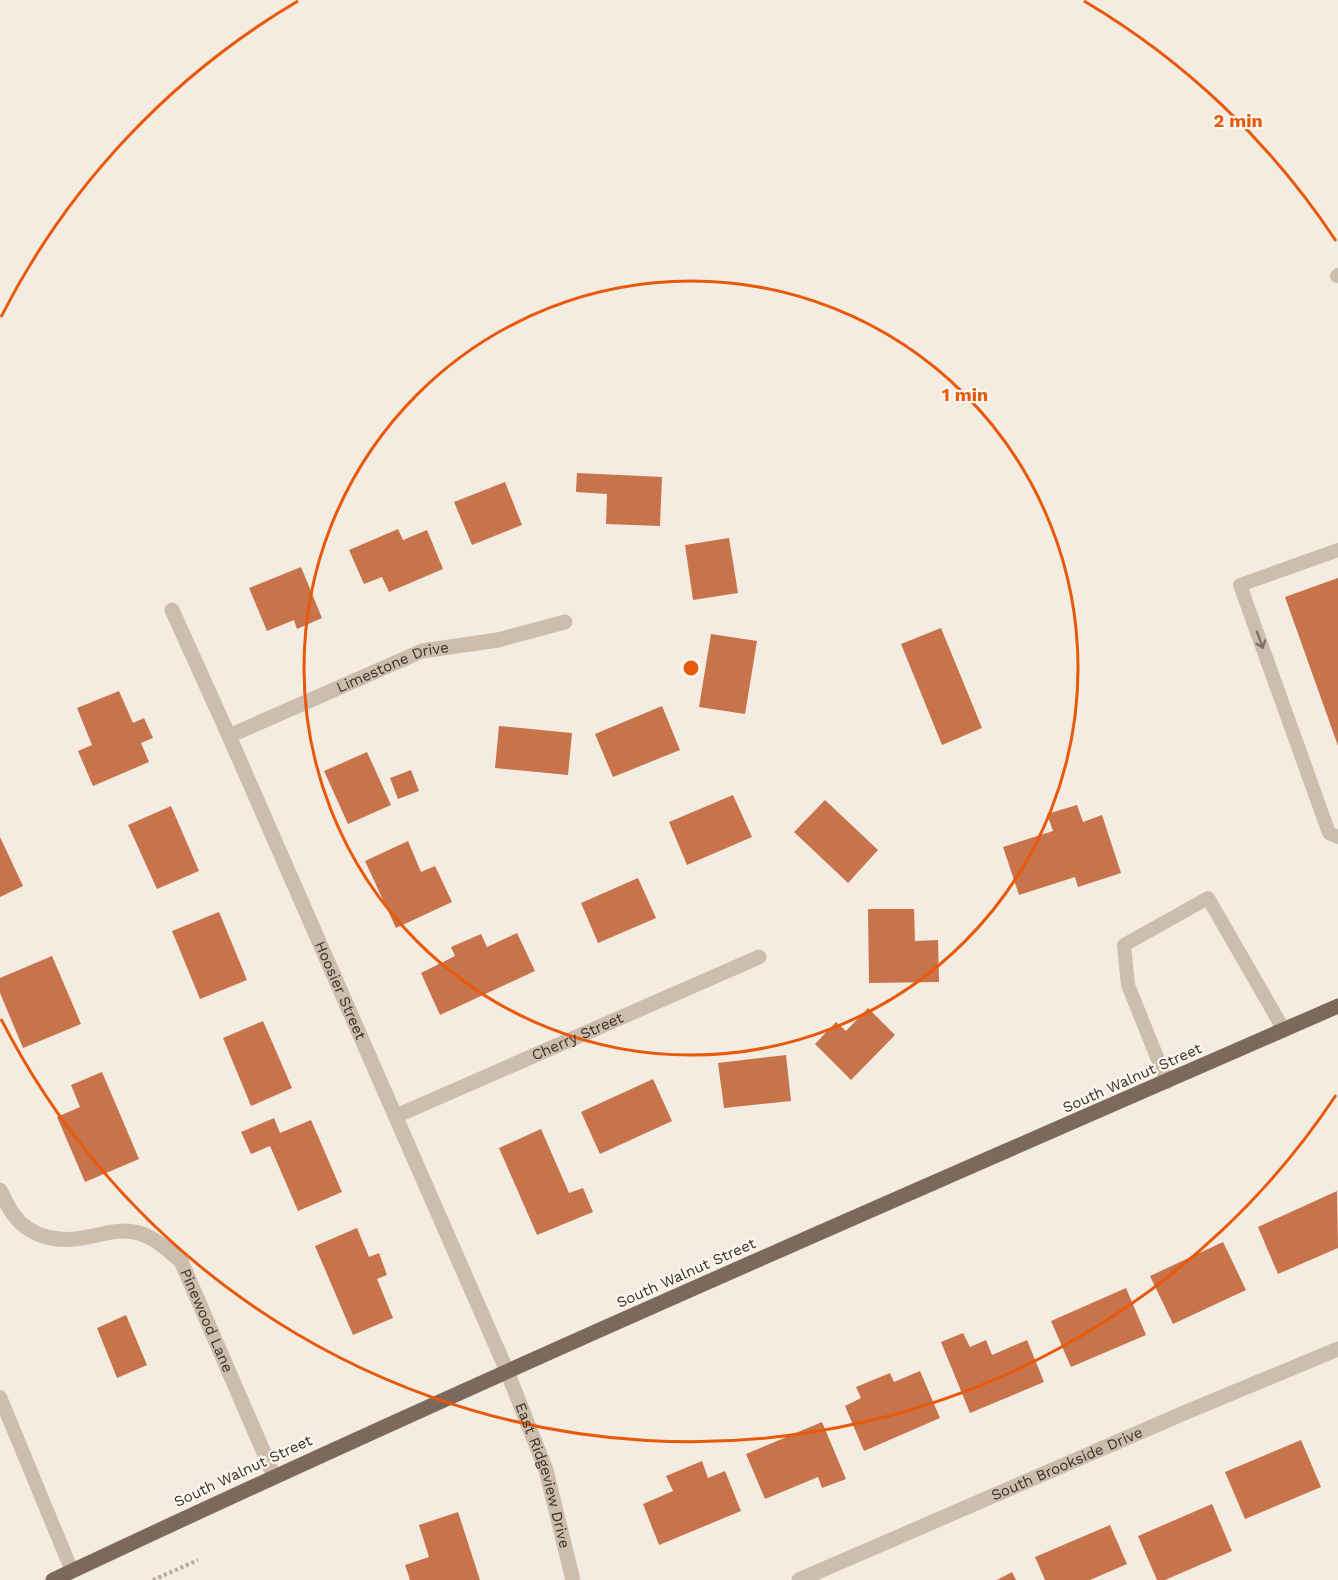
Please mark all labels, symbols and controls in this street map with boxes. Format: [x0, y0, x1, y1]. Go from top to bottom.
text: 2 min [1213, 110, 1263, 131]
text: 1 min [942, 384, 988, 405]
one-way arrow [1256, 630, 1267, 649]
street label: Limestone Drive [334, 638, 450, 697]
centre of rings [681, 658, 701, 678]
street label: Hoosier Street [311, 938, 370, 1043]
street label: Cherry Street [529, 1008, 627, 1065]
street label: South Walnut Street [1060, 1039, 1205, 1117]
street label: South Walnut Street [614, 1234, 759, 1312]
street label: Pinewood Lane [176, 1266, 237, 1375]
street label: East Ridgeview Drive [511, 1400, 574, 1550]
street label: South Brookside Drive [988, 1423, 1145, 1505]
street label: South Walnut Street [171, 1431, 316, 1511]

